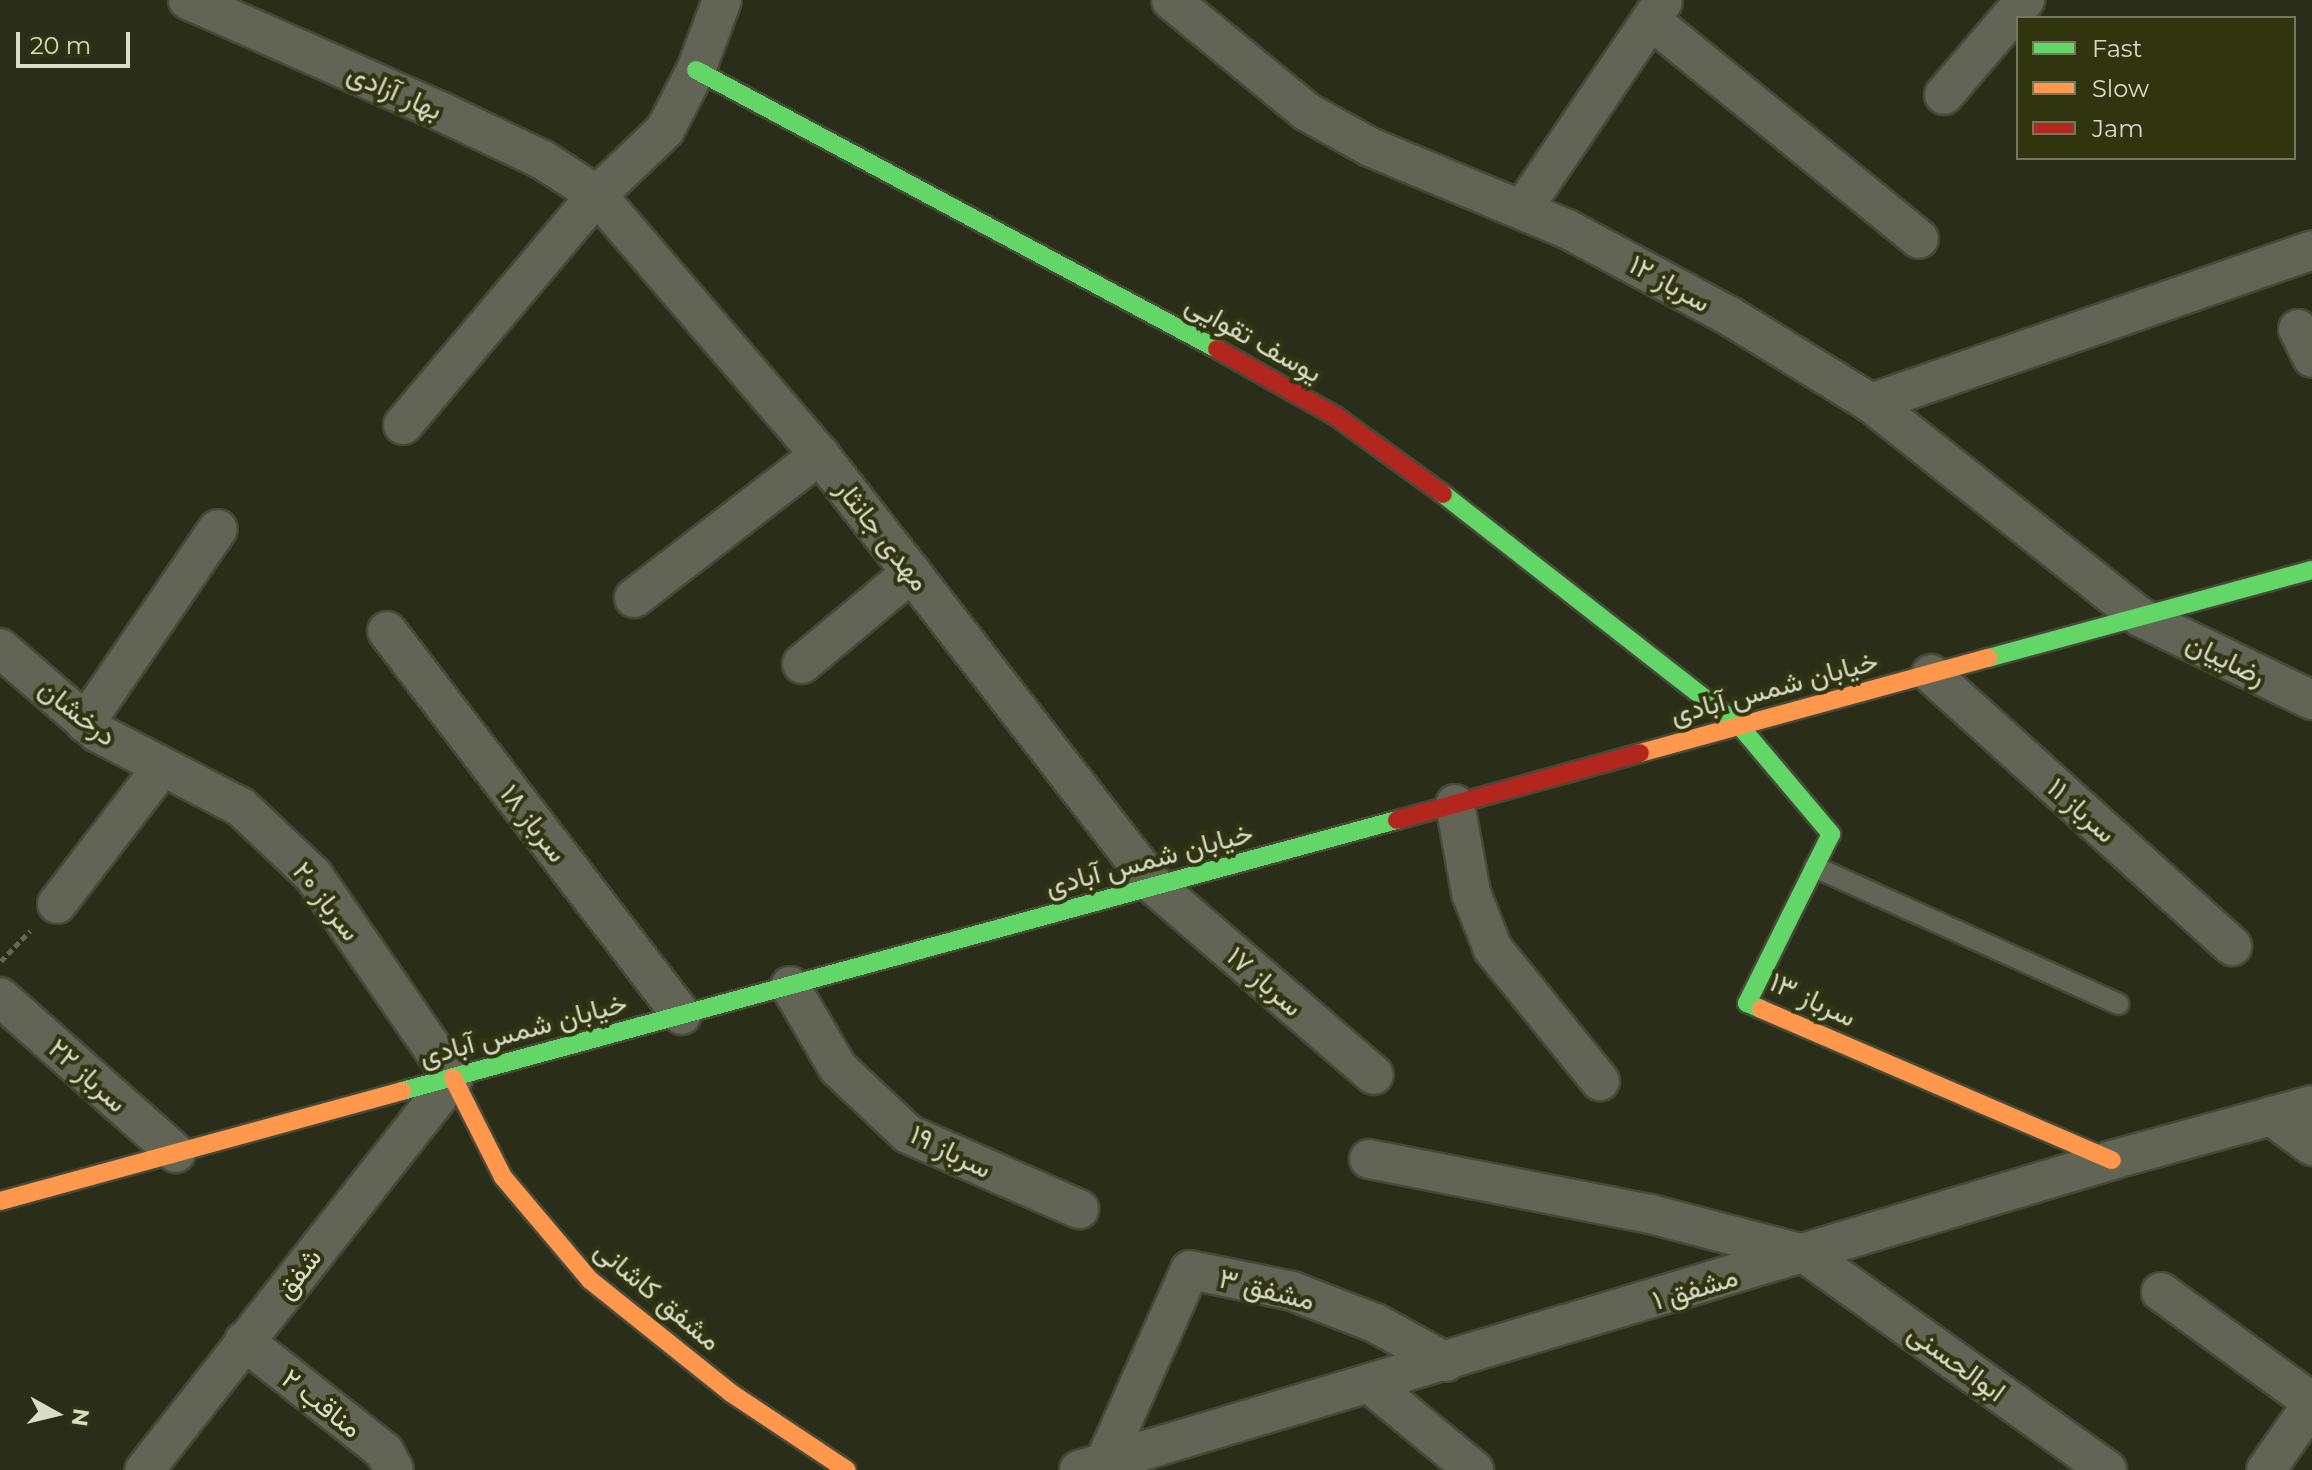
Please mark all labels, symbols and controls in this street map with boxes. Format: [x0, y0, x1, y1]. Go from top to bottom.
scale bar [20, 16, 134, 66]
legend [2016, 16, 2296, 160]
text: 20 m [30, 31, 91, 60]
text: Fast [2092, 34, 2142, 63]
street label: بهار آزادی [342, 55, 448, 127]
text: Slow [2092, 74, 2149, 103]
text: Jam [2092, 114, 2144, 143]
street label: سرباز ۱۲ [1624, 247, 1716, 319]
street label: یوسف تقوایی [1180, 287, 1328, 389]
street label: مهدی جانثار [829, 472, 937, 598]
street label: رضاییان [2181, 625, 2271, 693]
street label: خیابان شمس آبادی [1667, 643, 1881, 731]
street label: درخشان [32, 671, 124, 753]
street label: سرباز ۱۱ [2041, 770, 2123, 850]
street label: سرباز ۱۸ [493, 777, 575, 869]
street label: خیابان شمس آبادی [1042, 815, 1256, 903]
street label: سرباز ۲۰ [286, 855, 368, 947]
street label: سرباز ۱۷ [1220, 939, 1310, 1023]
street label: سرباز ۱۳ [1765, 964, 1861, 1034]
street label: خیابان شمس آبادی [416, 985, 630, 1073]
street label: سرباز ۲۲ [42, 1031, 134, 1119]
street label: سرباز ۱۹ [905, 1117, 997, 1185]
street label: مشفق کاشانی [588, 1233, 728, 1357]
street label: شفق [268, 1241, 328, 1305]
street label: مشفق ۱ [1648, 1259, 1742, 1317]
street label: مشفق ۳ [1216, 1261, 1318, 1317]
street label: ابوالحسنی [1902, 1315, 2012, 1409]
street label: مناقب ۲ [275, 1361, 369, 1445]
north arrow [16, 1374, 96, 1454]
text: N [66, 1407, 95, 1428]

